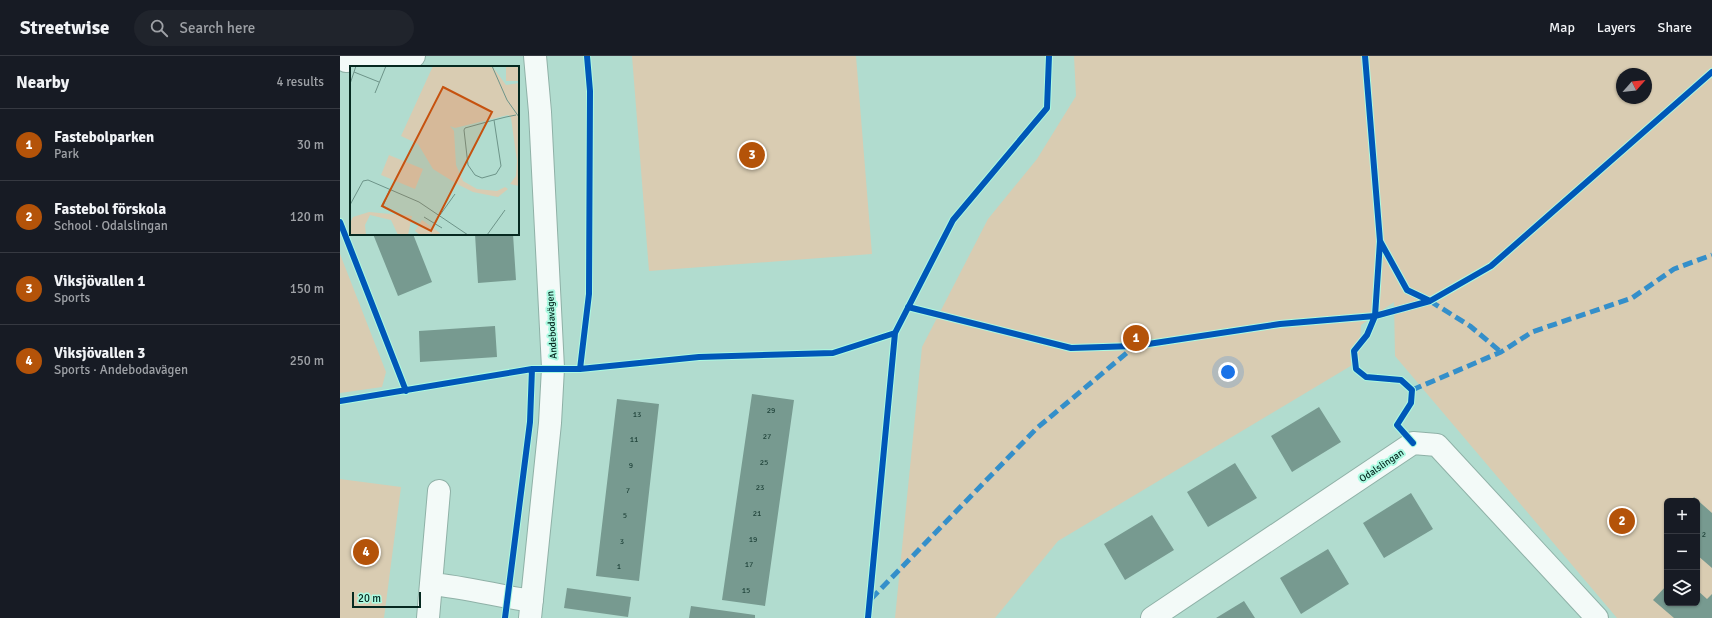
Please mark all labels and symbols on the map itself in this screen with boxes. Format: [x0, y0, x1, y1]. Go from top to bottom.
inset map [350, 66, 519, 235]
north arrow [1616, 68, 1652, 104]
pin: 3 [739, 140, 765, 170]
street label: Andebodavägen [544, 291, 560, 359]
pin: 1 [1123, 323, 1149, 353]
your location [1218, 362, 1238, 382]
house number: 29 [767, 405, 775, 415]
house number: 13 [633, 409, 641, 419]
house number: 27 [763, 431, 771, 441]
house number: 11 [630, 434, 638, 444]
street label: Odalslingan [1357, 447, 1406, 485]
house number: 25 [760, 457, 768, 467]
house number: 9 [629, 460, 633, 470]
house number: 23 [756, 482, 764, 492]
house number: 7 [626, 485, 630, 495]
pin: 2 [1609, 506, 1635, 536]
house number: 21 [753, 508, 761, 518]
house number: 5 [623, 510, 627, 520]
house number: 2 [1702, 529, 1706, 539]
house number: 19 [749, 534, 757, 544]
house number: 3 [620, 536, 624, 546]
pin: 4 [353, 537, 379, 567]
house number: 17 [745, 559, 753, 569]
house number: 1 [617, 561, 621, 571]
house number: 15 [742, 585, 750, 595]
scale bar [352, 590, 421, 609]

